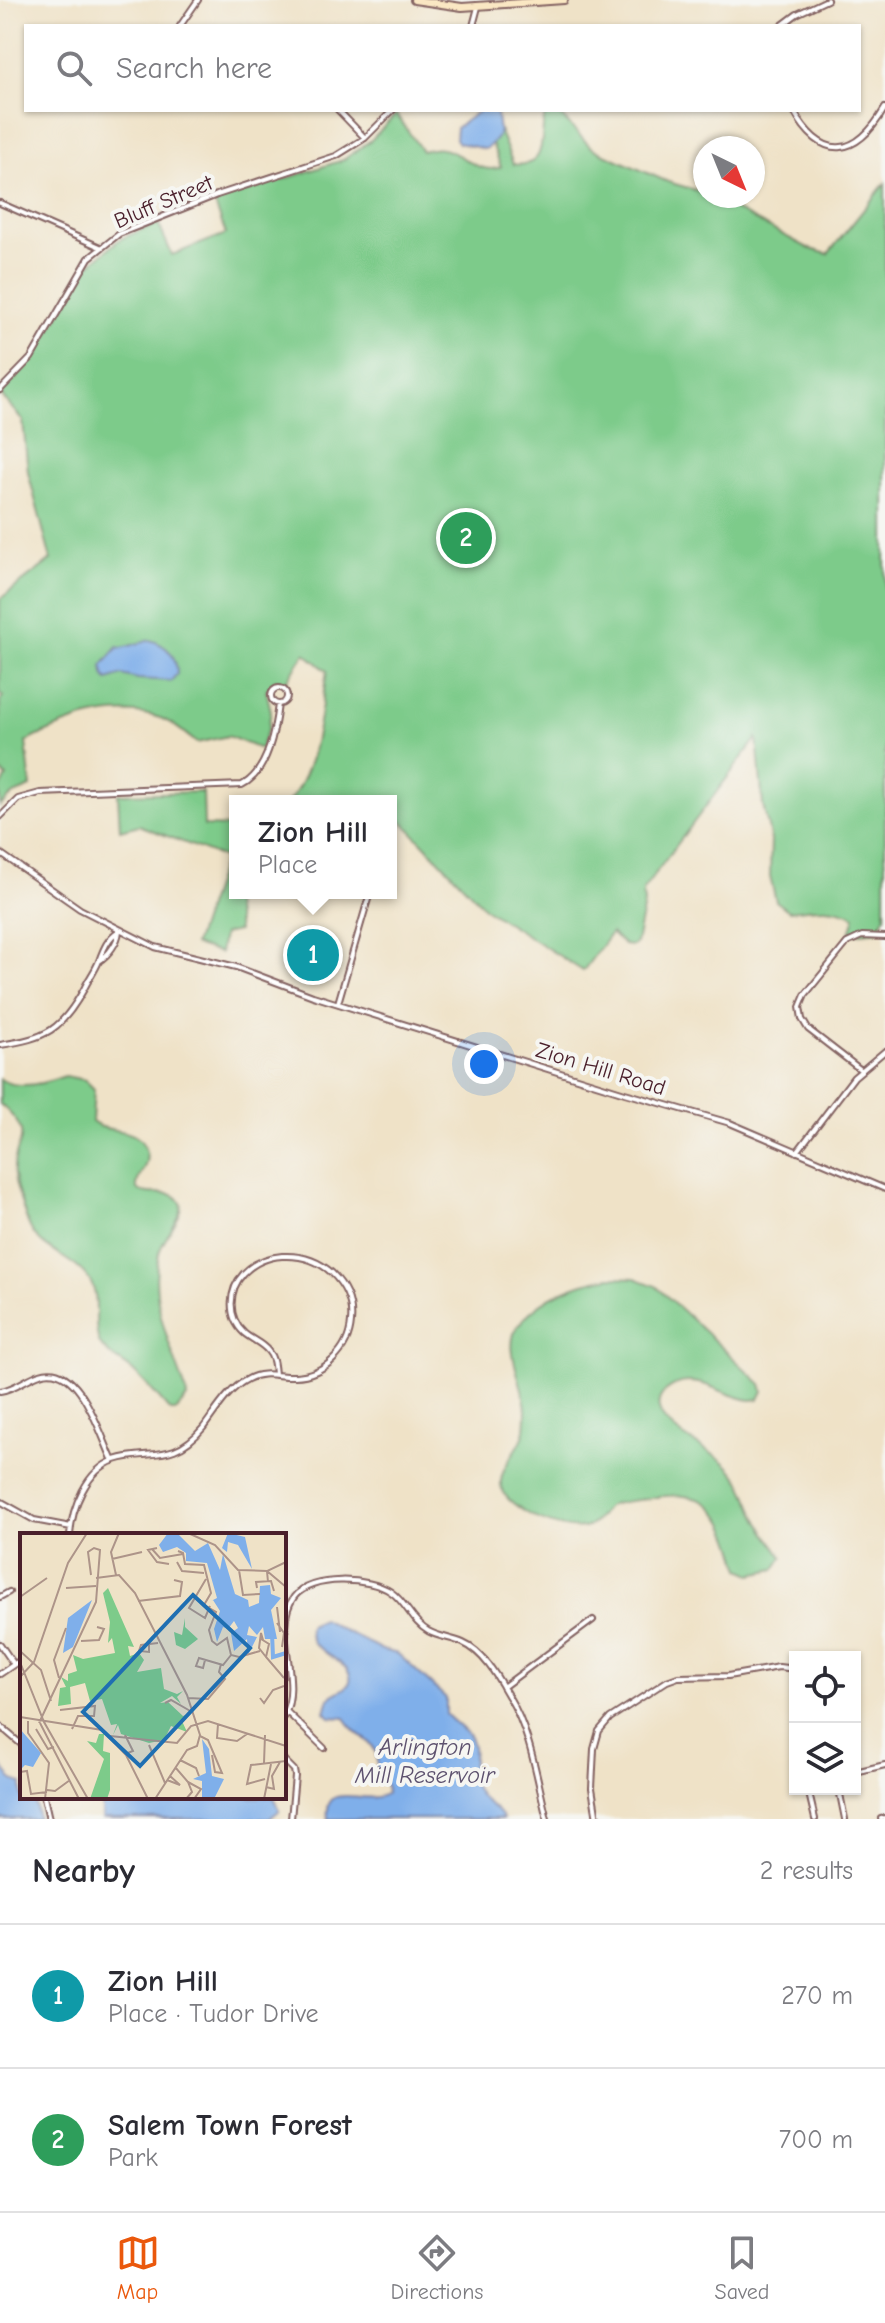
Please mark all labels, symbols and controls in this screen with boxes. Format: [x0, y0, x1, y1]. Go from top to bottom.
search box [24, 24, 861, 112]
icon: search [52, 46, 96, 90]
text: Search here [116, 51, 272, 86]
north arrow [693, 136, 765, 208]
street label: Bluff Street [110, 169, 217, 234]
pin: 2 [440, 508, 492, 568]
popup [229, 795, 397, 899]
text: Zion Hill [258, 815, 368, 850]
text: Place [258, 850, 317, 880]
pin: 1 [287, 925, 339, 985]
street label: Zion Hill Road [533, 1037, 669, 1101]
your location [464, 1044, 504, 1084]
inset map [20, 1533, 286, 1799]
map controls [789, 1651, 861, 1795]
button: locate [789, 1651, 861, 1723]
button: layers [789, 1723, 861, 1795]
water label: Arlington Mill Reservoir [354, 1733, 496, 1789]
text: Nearby [32, 1851, 135, 1891]
text: 2 results [760, 1856, 853, 1886]
text: Zion Hill [108, 1964, 218, 1999]
text: 1 [53, 1981, 63, 2011]
text: 270 m [781, 1981, 853, 2011]
text: Place · Tudor Drive [108, 1999, 319, 2029]
text: Salem Town Forest [108, 2108, 352, 2143]
text: 2 [52, 2125, 64, 2155]
text: 700 m [779, 2125, 853, 2155]
text: Park [108, 2143, 158, 2173]
tab: Map [116, 2231, 160, 2305]
tab: Directions [391, 2231, 484, 2305]
tab: Saved [715, 2231, 769, 2305]

